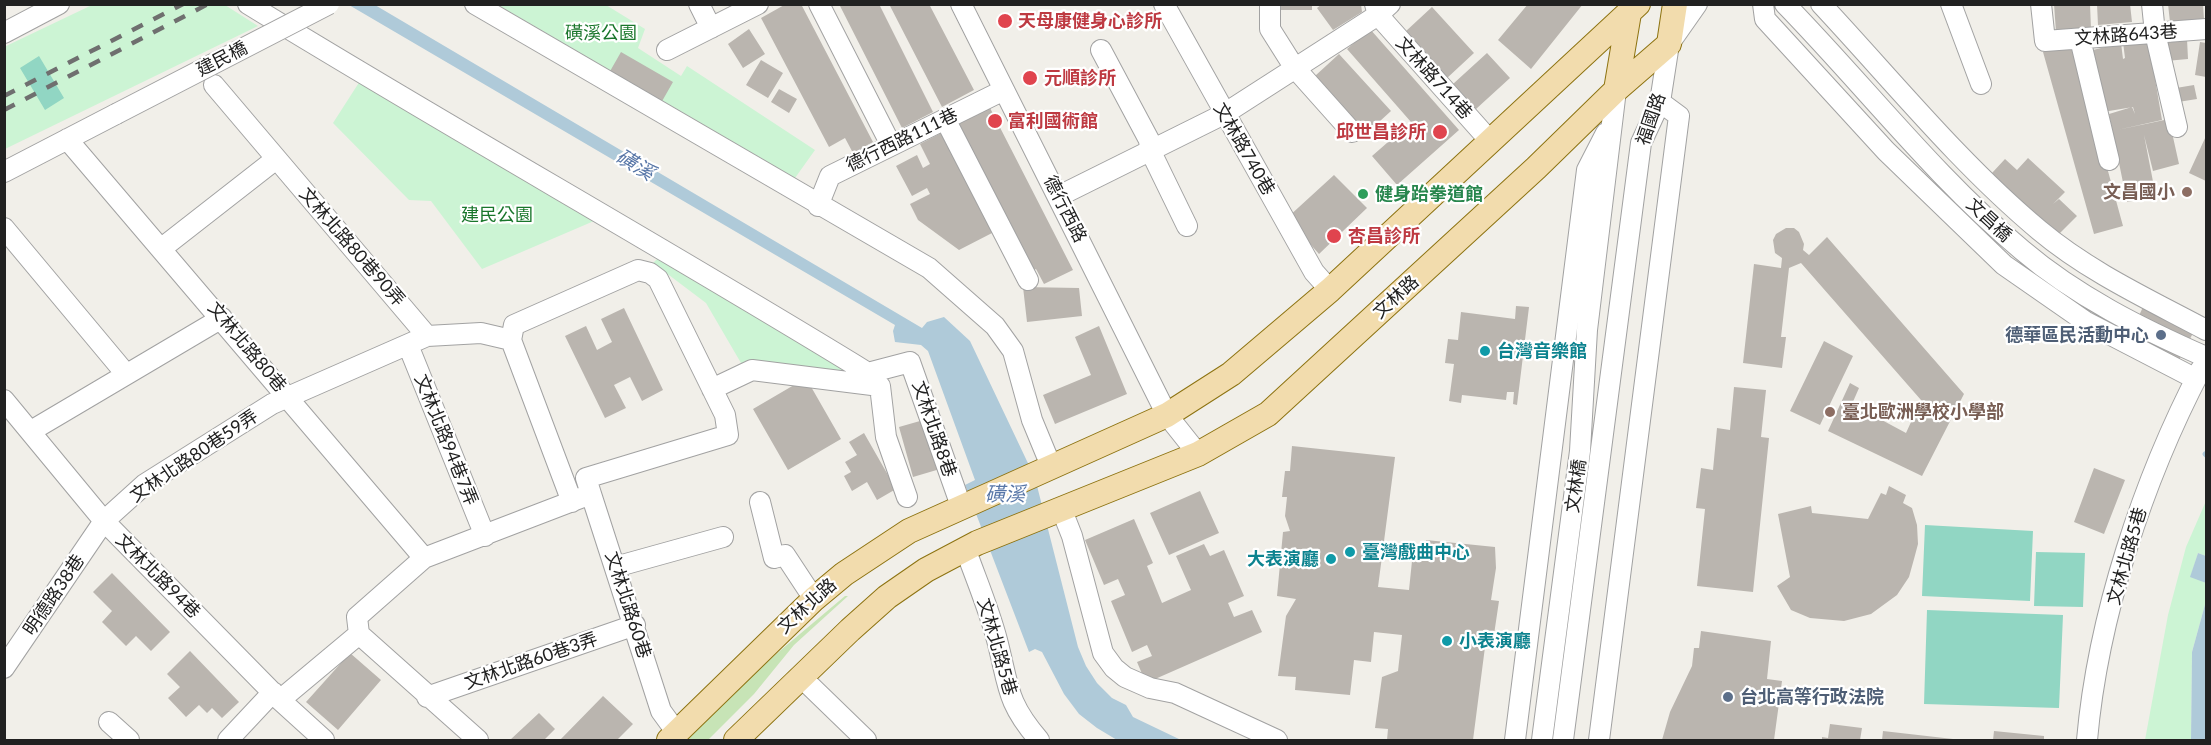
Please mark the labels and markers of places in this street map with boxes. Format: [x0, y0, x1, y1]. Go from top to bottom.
place label: 天母康健身心診所 [1018, 10, 1162, 32]
marker: 天母康健身心診所 [996, 12, 1014, 30]
place label: 元順診所 [1044, 67, 1116, 89]
marker: 元順診所 [1021, 69, 1039, 87]
place label: 富利國術館 [1008, 110, 1098, 132]
marker: 富利國術館 [986, 112, 1004, 130]
place label: 邱世昌診所 [1336, 121, 1426, 143]
marker: 邱世昌診所 [1431, 123, 1449, 141]
place label: 文昌國小 [2103, 181, 2175, 203]
place label: 健身跆拳道館 [1375, 183, 1483, 205]
marker: 文昌國小 [2180, 185, 2194, 199]
marker: 健身跆拳道館 [1356, 187, 1370, 201]
place label: 杏昌診所 [1348, 225, 1420, 247]
marker: 杏昌診所 [1325, 227, 1343, 245]
place label: 德華區民活動中心 [2005, 324, 2149, 346]
marker: 德華區民活動中心 [2154, 328, 2168, 342]
place label: 台灣音樂館 [1497, 340, 1587, 362]
marker: 台灣音樂館 [1478, 344, 1492, 358]
place label: 臺北歐洲學校小學部 [1842, 401, 2004, 423]
marker: 臺北歐洲學校小學部 [1823, 405, 1837, 419]
place label: 臺灣戲曲中心 [1362, 541, 1470, 563]
marker: 臺灣戲曲中心 [1343, 545, 1357, 559]
place label: 大表演廳 [1247, 548, 1319, 570]
marker: 大表演廳 [1324, 552, 1338, 566]
place label: 小表演廳 [1459, 630, 1531, 652]
marker: 小表演廳 [1440, 634, 1454, 648]
place label: 台北高等行政法院 [1740, 686, 1884, 708]
marker: 台北高等行政法院 [1721, 690, 1735, 704]

